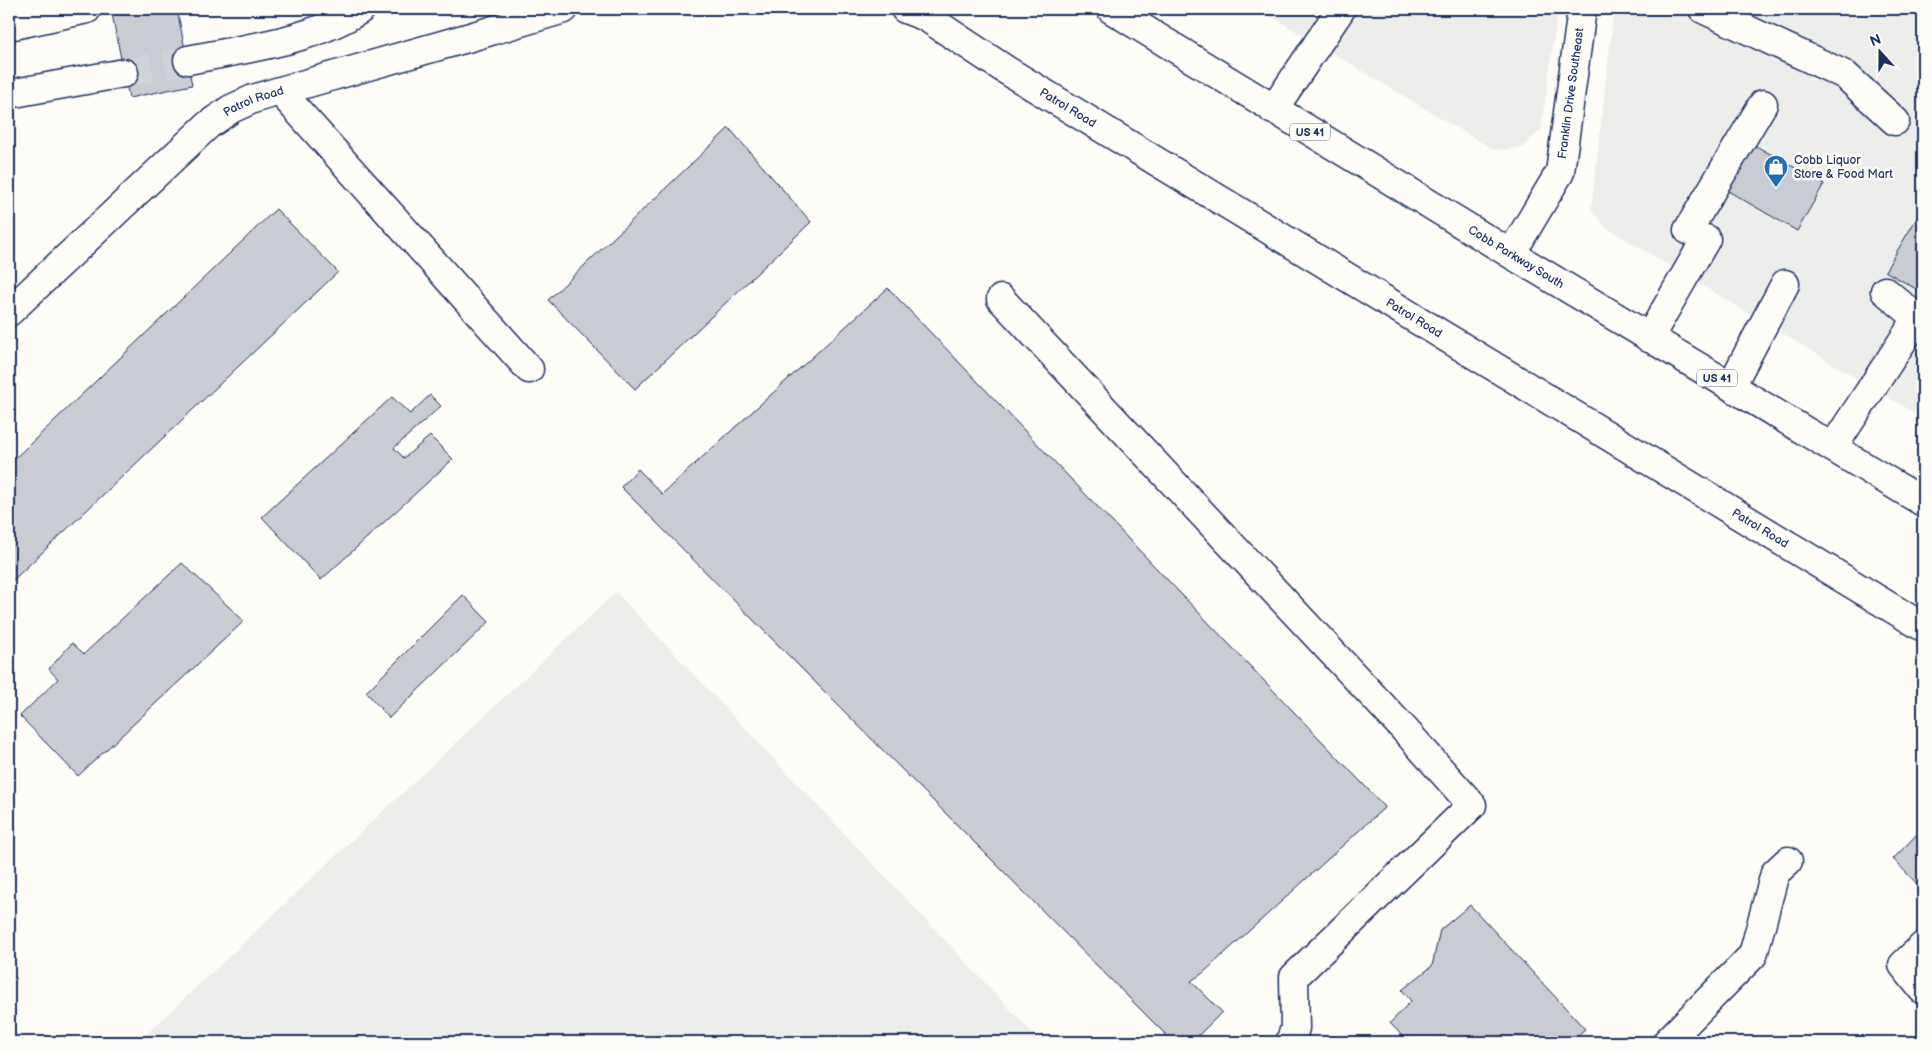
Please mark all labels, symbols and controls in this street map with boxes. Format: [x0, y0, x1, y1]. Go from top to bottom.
street label: Franklin Drive Southeast [1555, 27, 1587, 160]
north arrow [1854, 28, 1904, 78]
text: N [1868, 31, 1883, 50]
street label: Patrol Road [221, 83, 286, 120]
street label: Patrol Road [1037, 85, 1099, 131]
road number: US 41 [1290, 124, 1330, 140]
place label: Cobb Liquor Store & Food Mart [1794, 153, 1893, 182]
shop icon: Cobb Liquor Store & Food Mart [1763, 154, 1789, 188]
street label: Cobb Parkway South [1465, 222, 1567, 292]
street label: Patrol Road [1383, 295, 1445, 341]
road number: US 41 [1697, 369, 1737, 386]
street label: Patrol Road [1729, 506, 1791, 552]

